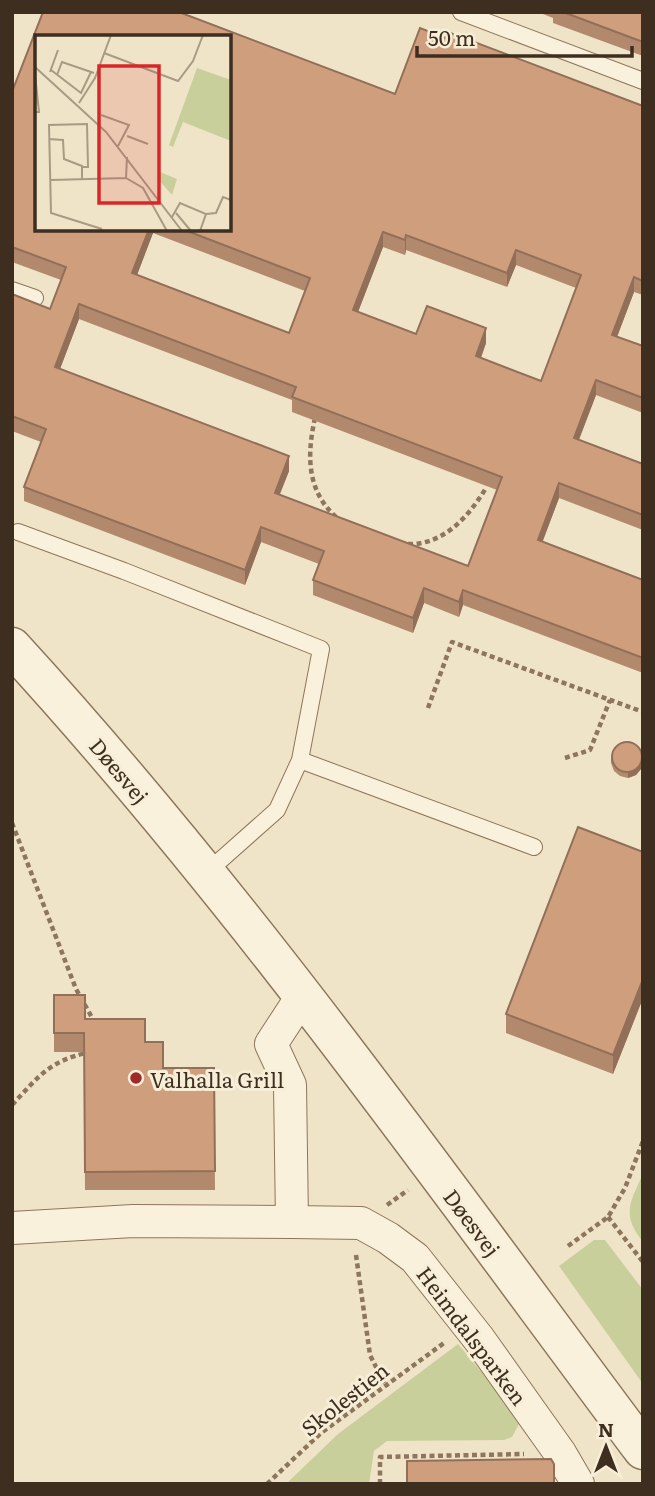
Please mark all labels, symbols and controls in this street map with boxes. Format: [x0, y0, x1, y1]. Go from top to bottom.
scale bar [417, 14, 632, 58]
text: 50 m [428, 21, 475, 52]
inset map [35, 35, 231, 231]
street label: Døesvej [83, 730, 157, 810]
place label: Valhalla Grill [150, 1063, 284, 1094]
marker: Valhalla Grill [128, 1070, 144, 1086]
street label: Døesvej [437, 1182, 509, 1262]
street label: Heimdalsparken [410, 1259, 536, 1411]
street label: Skolestien [294, 1354, 395, 1442]
north arrow [571, 1412, 641, 1482]
text: N [598, 1415, 614, 1443]

